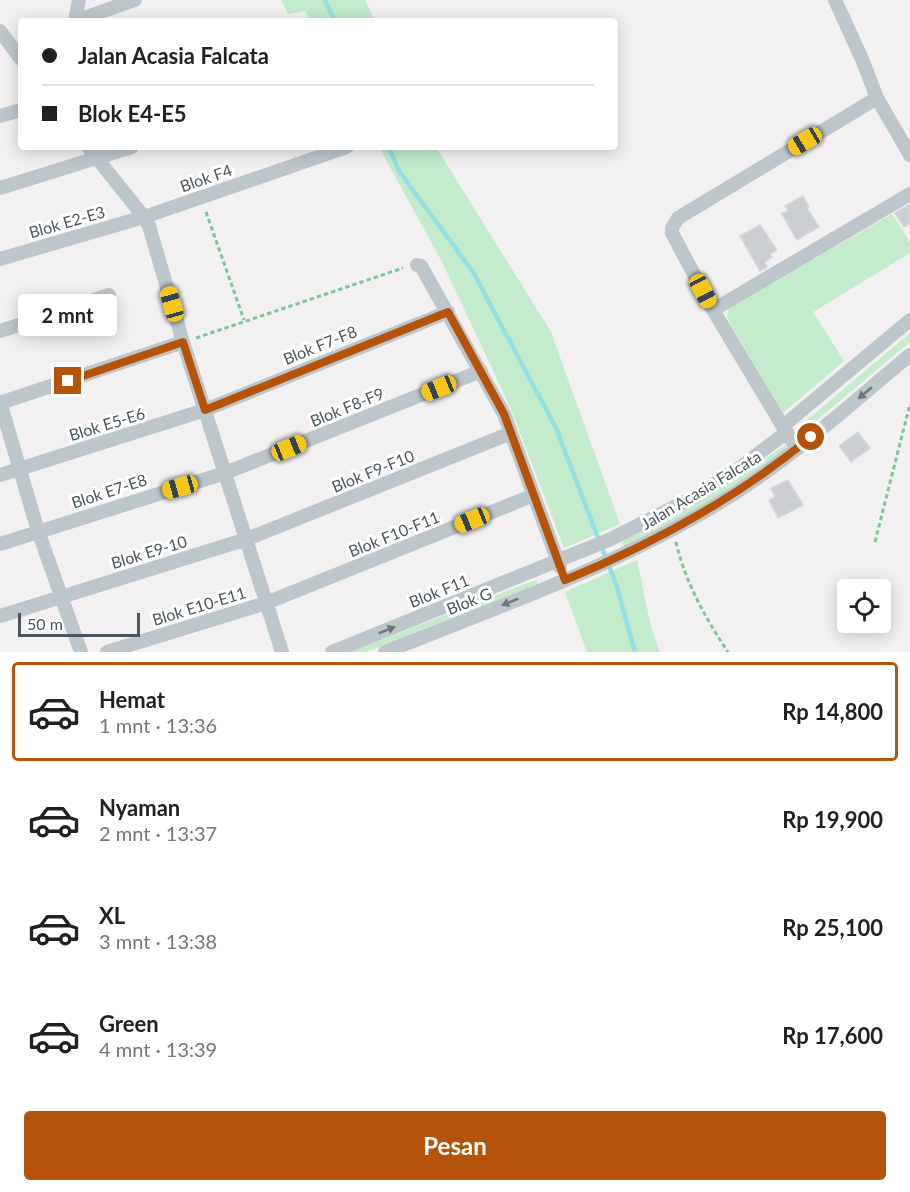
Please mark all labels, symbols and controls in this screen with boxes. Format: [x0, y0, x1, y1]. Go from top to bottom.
text: Jalan Acasia Falcata [78, 42, 269, 69]
text: Blok E4-E5 [78, 100, 187, 127]
car [785, 124, 825, 158]
street label: Blok F4 [177, 160, 234, 195]
street label: Blok E2-E3 [27, 202, 107, 241]
car [687, 271, 719, 311]
car [158, 284, 186, 324]
callout: 2 mnt [19, 294, 118, 336]
text: 2 mnt [42, 303, 93, 327]
street label: Blok F7-F8 [280, 321, 359, 368]
route end [54, 367, 81, 394]
car [419, 373, 459, 403]
street label: Blok F8-F9 [307, 383, 386, 430]
one-way arrow [857, 386, 873, 399]
street label: Blok E5-E6 [67, 403, 147, 444]
route start [797, 423, 824, 450]
car [269, 433, 309, 463]
street label: Blok F9-F10 [329, 445, 417, 496]
street label: Jalan Acasia Falcata [637, 446, 764, 533]
street label: Blok E7-E8 [69, 469, 149, 512]
car [160, 473, 200, 501]
car [452, 505, 492, 535]
street label: Blok F10-F11 [346, 507, 442, 560]
street label: Blok E9-10 [109, 531, 189, 572]
street label: Blok F11 [406, 570, 472, 611]
map controls [837, 579, 891, 633]
button: locate [837, 579, 891, 633]
street label: Blok E10-E11 [150, 582, 248, 629]
street label: Blok G [443, 583, 494, 618]
one-way arrow [501, 597, 519, 607]
scale bar [18, 610, 140, 638]
text: 50 m [27, 614, 63, 633]
one-way arrow [378, 625, 396, 635]
icon: car [27, 685, 81, 739]
text: Hemat [99, 686, 165, 713]
text: Rp 14,800 [782, 698, 883, 725]
text: 1 mnt · 13:36 [99, 713, 217, 737]
icon: car [27, 793, 81, 847]
text: Nyaman [99, 794, 180, 821]
text: Rp 19,900 [782, 806, 883, 833]
text: 2 mnt · 13:37 [99, 821, 217, 845]
icon: car [27, 901, 81, 955]
text: XL [99, 902, 125, 929]
text: Rp 25,100 [782, 914, 883, 941]
text: 3 mnt · 13:38 [99, 929, 217, 953]
icon: car [27, 1009, 81, 1063]
text: Green [99, 1010, 159, 1037]
text: Rp 17,600 [782, 1022, 883, 1049]
text: 4 mnt · 13:39 [99, 1037, 217, 1061]
button: Pesan [24, 1111, 886, 1180]

